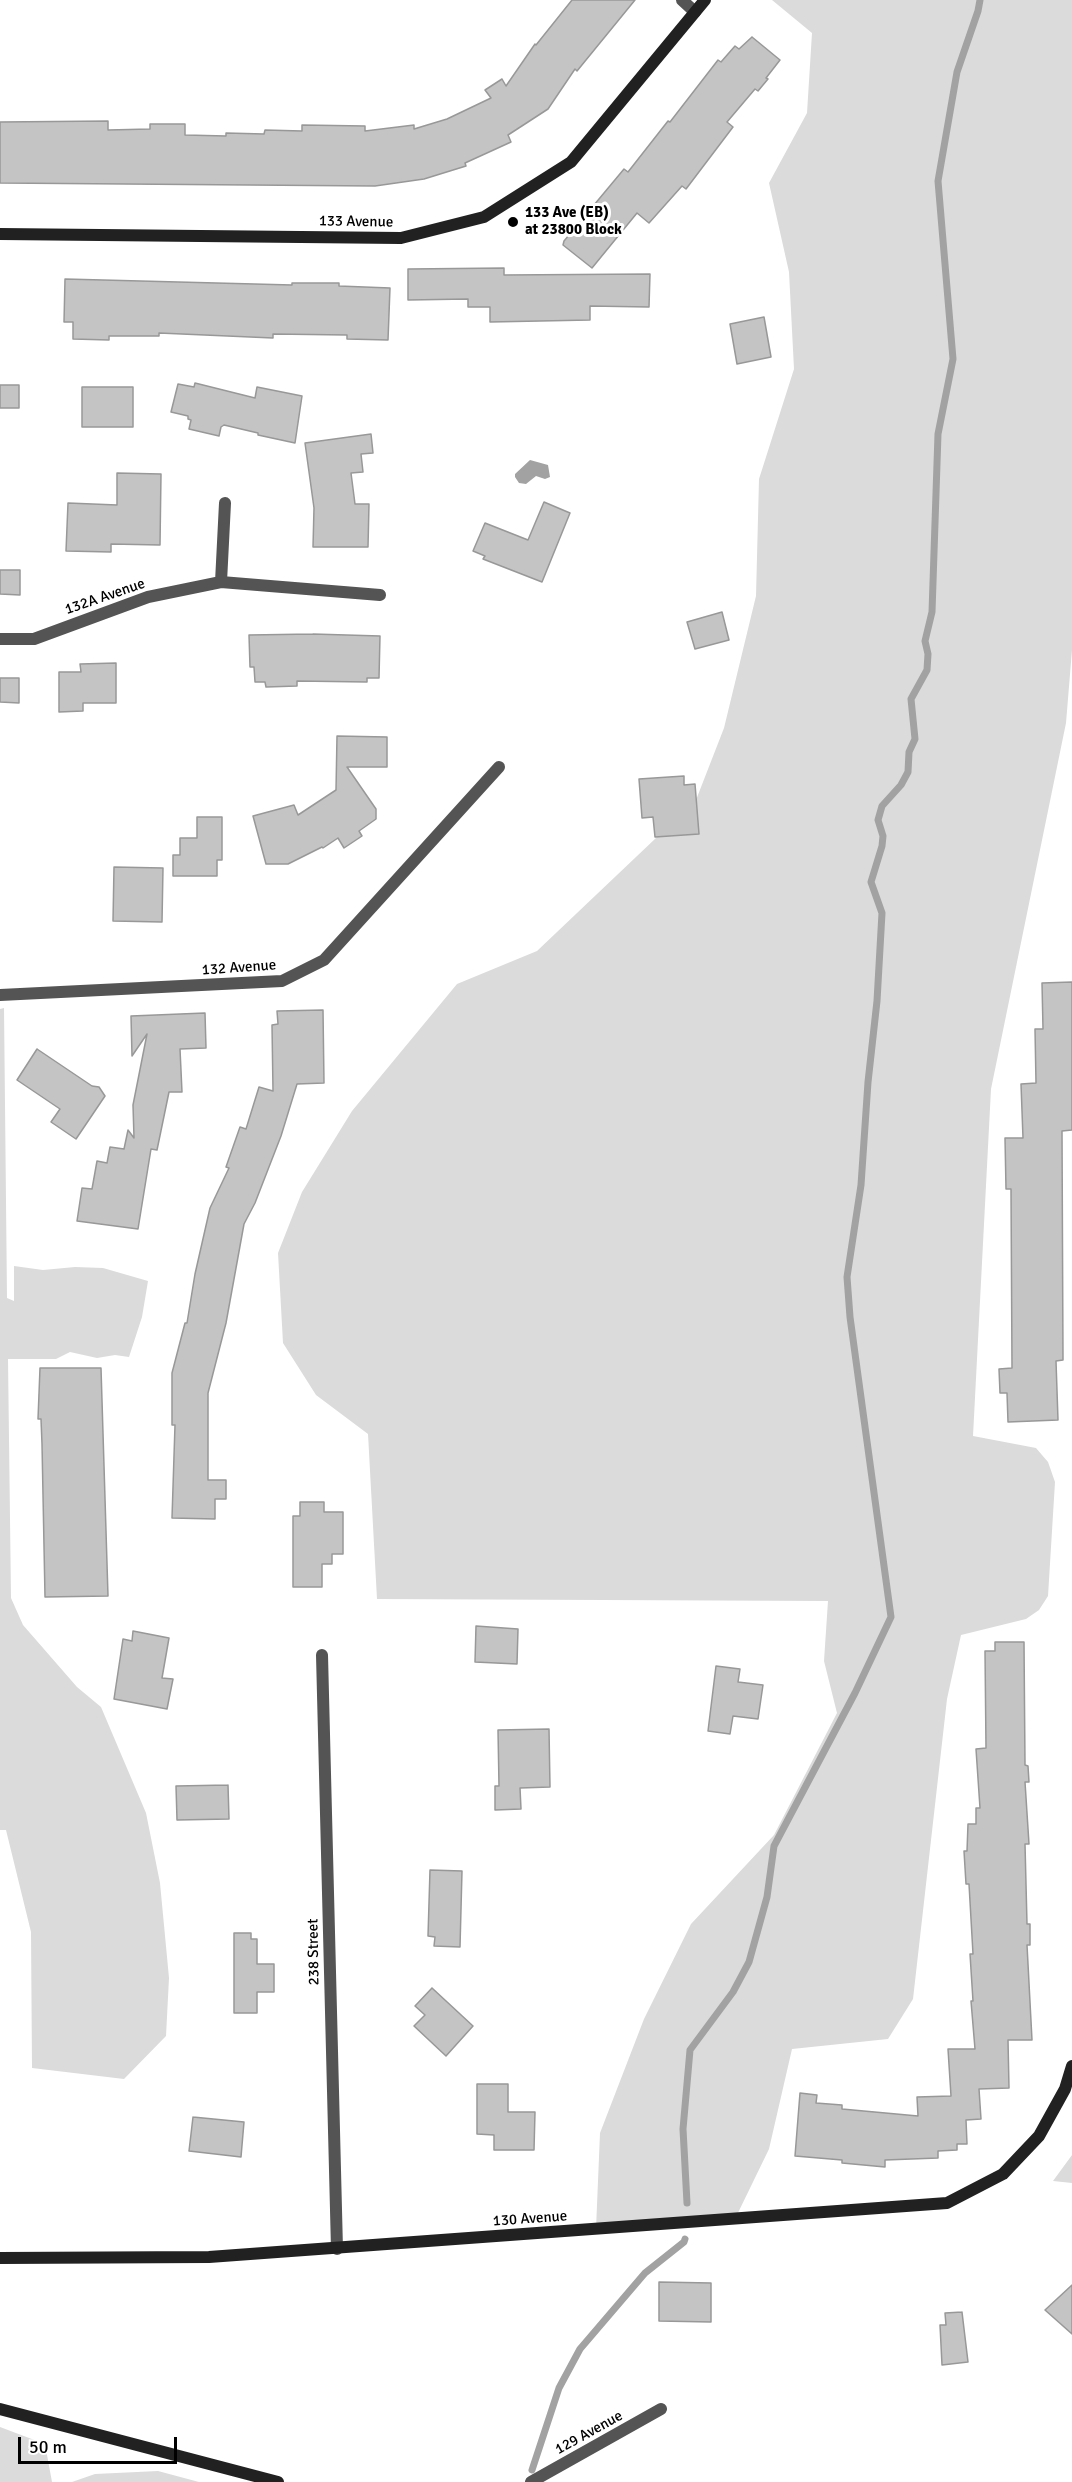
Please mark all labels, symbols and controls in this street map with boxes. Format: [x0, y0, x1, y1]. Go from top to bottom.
place label: 133 Ave (EB) at 23800 Block [525, 204, 622, 239]
street label: 133 Avenue [319, 212, 393, 232]
marker: 133 Ave (EB) at 23800 Block [506, 215, 520, 229]
street label: 132A Avenue [63, 575, 147, 619]
street label: 132 Avenue [201, 956, 277, 980]
street label: 238 Street [304, 1919, 324, 1985]
street label: 130 Avenue [492, 2207, 568, 2231]
street label: 129 Avenue [552, 2407, 626, 2459]
scale bar [21, 2425, 180, 2463]
text: 50 m [29, 2436, 67, 2458]

